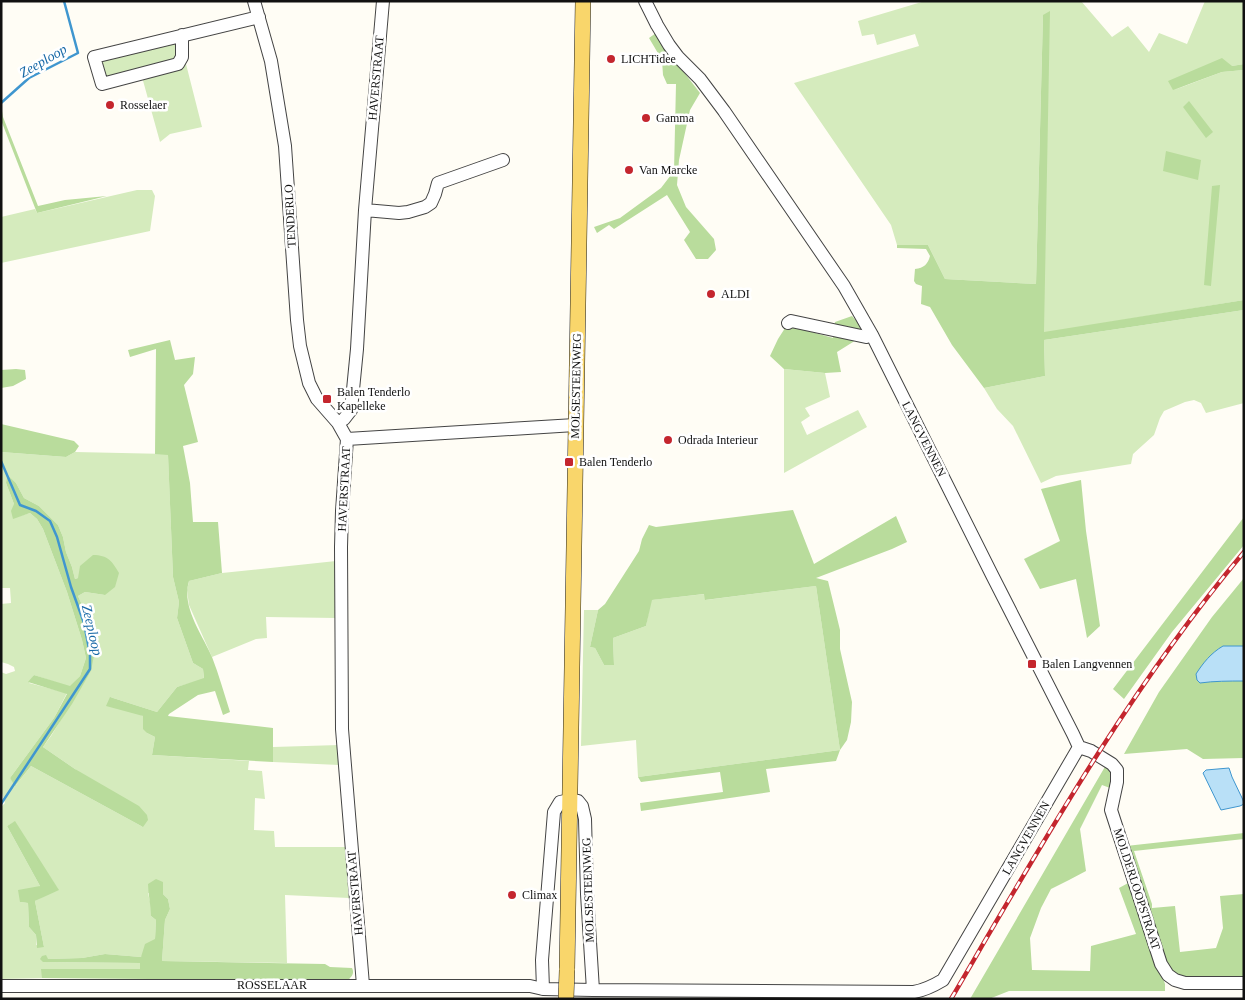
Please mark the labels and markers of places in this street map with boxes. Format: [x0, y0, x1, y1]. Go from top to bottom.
place label: LICHTidee [621, 52, 676, 66]
marker: LICHTidee [605, 53, 617, 65]
place label: Rosselaer [120, 98, 167, 112]
marker: Rosselaer [104, 99, 116, 111]
place label: Gamma [656, 111, 695, 125]
marker: Gamma [640, 112, 652, 124]
place label: Van Marcke [639, 163, 697, 177]
marker: Van Marcke [623, 164, 635, 176]
place label: ALDI [721, 287, 750, 301]
marker: ALDI [705, 288, 717, 300]
place label: Balen Tenderlo Kapelleke [337, 385, 410, 413]
marker: Balen Tenderlo Kapelleke [321, 393, 333, 405]
place label: Odrada Interieur [678, 433, 758, 447]
marker: Odrada Interieur [662, 434, 674, 446]
place label: Balen Tenderlo [579, 455, 652, 469]
marker: Balen Tenderlo [563, 456, 575, 468]
place label: Balen Langvennen [1042, 657, 1132, 671]
marker: Balen Langvennen [1026, 658, 1038, 670]
place label: Climax [522, 888, 557, 902]
marker: Climax [506, 889, 518, 901]

